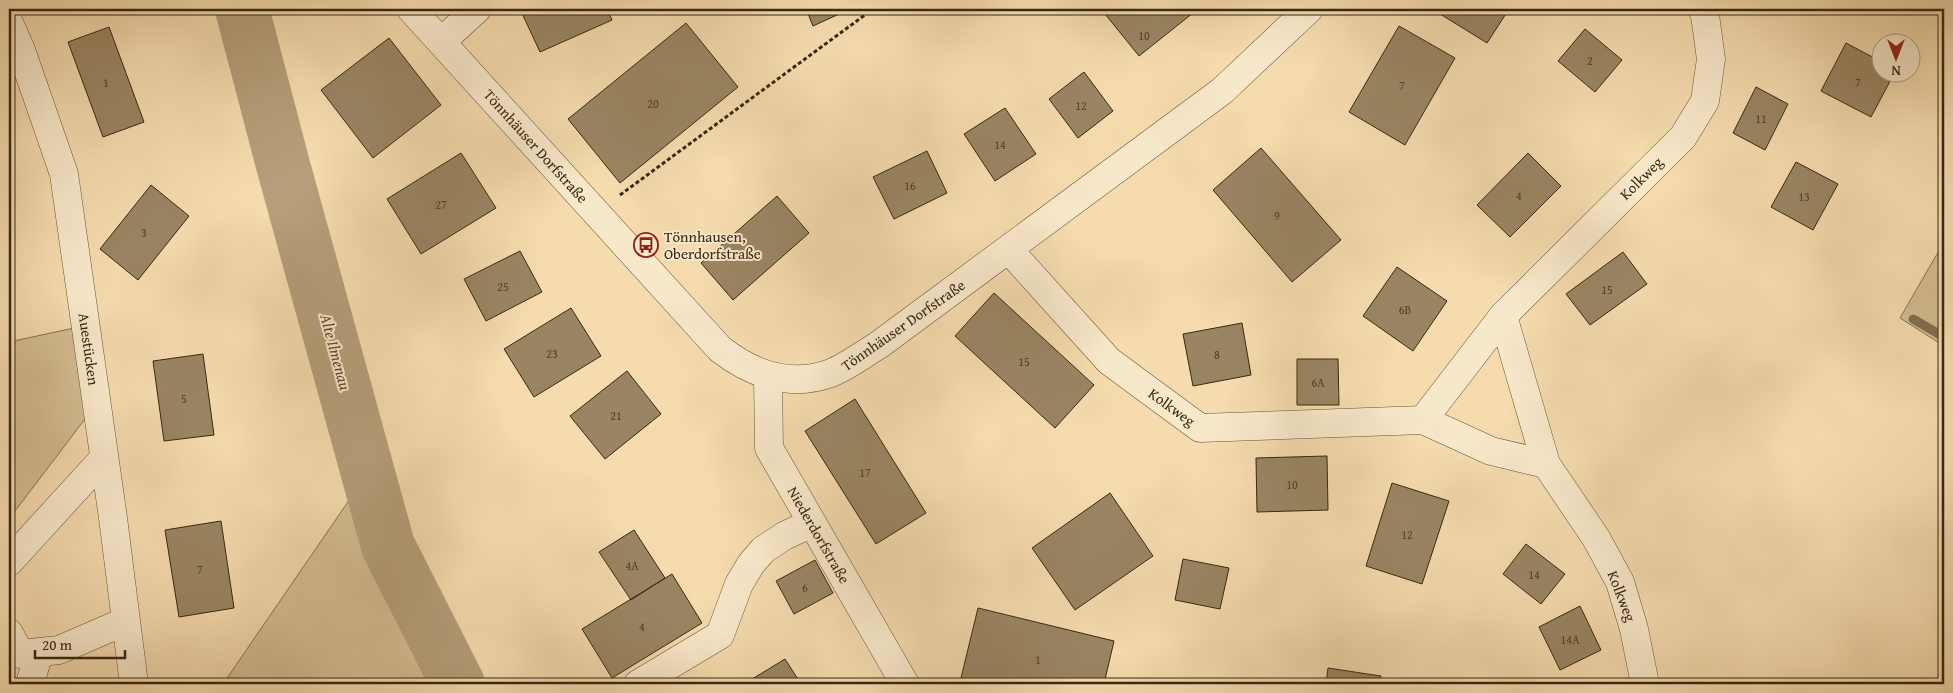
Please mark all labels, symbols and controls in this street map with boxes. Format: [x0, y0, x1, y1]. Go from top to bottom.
house number: 10 [1138, 27, 1150, 44]
north arrow [1870, 32, 1920, 82]
house number: 2 [1587, 52, 1593, 69]
text: N [1891, 61, 1901, 81]
house number: 1 [103, 74, 109, 91]
house number: 7 [1855, 74, 1861, 91]
house number: 7 [1399, 77, 1405, 94]
street label: Tönnhäuser Dorfstraße [479, 84, 593, 208]
house number: 20 [647, 95, 659, 112]
house number: 12 [1075, 97, 1087, 114]
house number: 11 [1755, 110, 1767, 127]
house number: 14 [994, 136, 1006, 153]
street label: Kolkweg [1615, 151, 1668, 204]
house number: 16 [904, 177, 916, 194]
house number: 4 [1516, 187, 1522, 204]
house number: 13 [1798, 188, 1810, 205]
house number: 27 [435, 196, 447, 213]
house number: 9 [1274, 207, 1280, 224]
house number: 3 [141, 224, 147, 241]
place label: Tönnhausen, Oberdorfstraße [664, 226, 761, 264]
bus stop icon: Tönnhausen, Oberdorfstraße [633, 232, 659, 258]
street label: Tönnhäuser Dorfstraße [837, 274, 969, 376]
house number: 25 [497, 278, 509, 295]
house number: 15 [1601, 281, 1613, 298]
house number: 6B [1399, 301, 1411, 318]
water label: Alte Ilmenau [314, 310, 358, 393]
street label: Auestücken [74, 311, 105, 387]
house number: 23 [546, 345, 558, 362]
house number: 8 [1214, 346, 1220, 363]
house number: 15 [1018, 353, 1030, 370]
house number: 6A [1311, 374, 1325, 391]
street label: Kolkweg [1144, 383, 1200, 431]
house number: 5 [181, 390, 187, 407]
house number: 21 [610, 407, 622, 424]
house number: 17 [859, 464, 871, 481]
house number: 10 [1286, 476, 1298, 493]
street label: Niederdorfstraße [783, 483, 855, 587]
house number: 12 [1401, 526, 1413, 543]
house number: 4A [625, 557, 639, 574]
house number: 7 [197, 561, 203, 578]
house number: 14 [1528, 566, 1540, 583]
street label: Kolkweg [1603, 567, 1642, 625]
house number: 6 [802, 579, 808, 596]
house number: 4 [639, 618, 645, 635]
scale bar [35, 628, 125, 660]
house number: 14A [1561, 631, 1580, 648]
text: 20 m [42, 634, 73, 655]
house number: 1 [1035, 651, 1041, 668]

